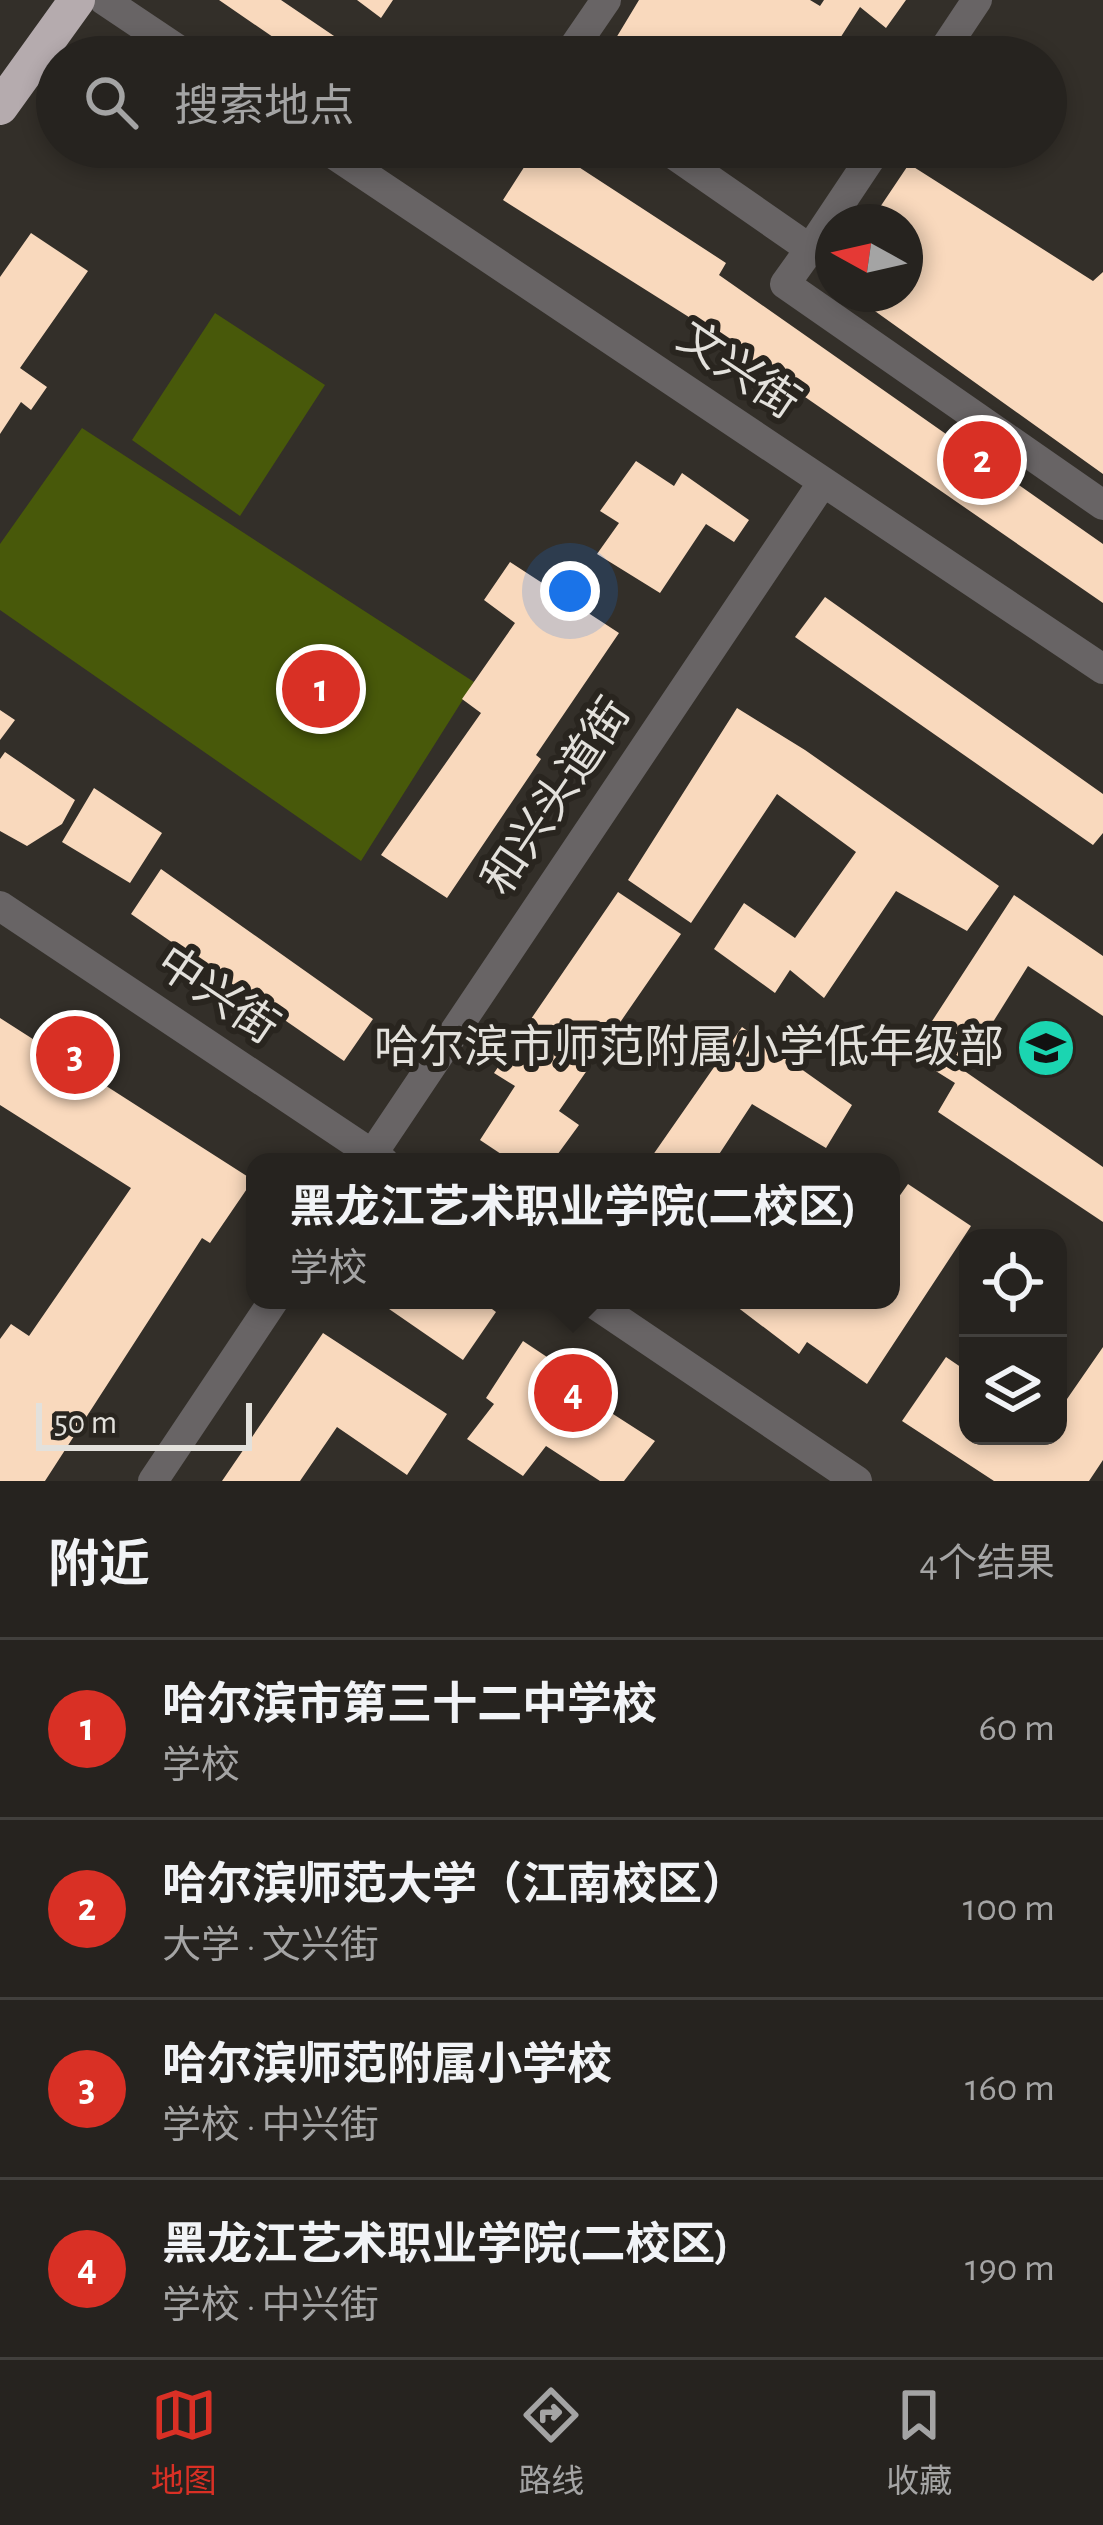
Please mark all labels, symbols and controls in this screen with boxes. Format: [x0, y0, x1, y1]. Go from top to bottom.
search box [36, 36, 1067, 168]
icon: search [78, 69, 144, 135]
text: 搜索地点 [174, 85, 354, 130]
north arrow [815, 204, 923, 312]
street label: 文兴街 [669, 312, 808, 427]
pin: 2 [943, 415, 1021, 505]
your location [540, 561, 600, 621]
pin: 1 [282, 644, 360, 734]
street label: 和兴头道街 [474, 690, 639, 903]
street label: 中兴街 [148, 938, 287, 1052]
pin: 3 [36, 1010, 114, 1100]
school or university icon: 哈尔滨市师范附属小学低年级部 [1015, 1017, 1077, 1079]
place label: 哈尔滨市师范附属小学低年级部 [374, 1023, 1004, 1071]
popup [246, 1153, 900, 1309]
text: 黑龙江艺术职业学院(二校区) [290, 1186, 856, 1231]
map controls [959, 1229, 1067, 1445]
button: locate [959, 1229, 1067, 1337]
text: 学校 [290, 1250, 368, 1289]
button: layers [959, 1337, 1067, 1445]
pin: 4 [534, 1348, 612, 1438]
scale bar [36, 1397, 252, 1450]
text: 50 m [54, 1407, 117, 1440]
text: 附近 [48, 1540, 150, 1591]
text: 4个结果 [919, 1545, 1055, 1584]
text: 哈尔滨市第三十二中学校 [162, 1683, 657, 1728]
text: 1 [80, 1709, 94, 1748]
text: 60 m [978, 1709, 1055, 1748]
text: 学校 [162, 1747, 240, 1786]
text: 哈尔滨师范大学（江南校区） [162, 1863, 747, 1908]
text: 2 [78, 1889, 96, 1928]
text: 100 m [963, 1889, 1055, 1928]
text: 大学 · 文兴街 [162, 1927, 379, 1966]
text: 哈尔滨师范附属小学校 [162, 2043, 612, 2088]
text: 3 [79, 2069, 95, 2108]
text: 160 m [965, 2069, 1055, 2108]
text: 学校 · 中兴街 [162, 2107, 379, 2146]
text: 黑龙江艺术职业学院(二校区) [162, 2223, 729, 2268]
text: 4 [77, 2249, 97, 2288]
text: 190 m [965, 2249, 1055, 2288]
text: 学校 · 中兴街 [162, 2287, 379, 2326]
tab: 地图 [151, 2382, 217, 2503]
tab: 路线 [518, 2382, 584, 2503]
tab: 收藏 [886, 2382, 952, 2503]

